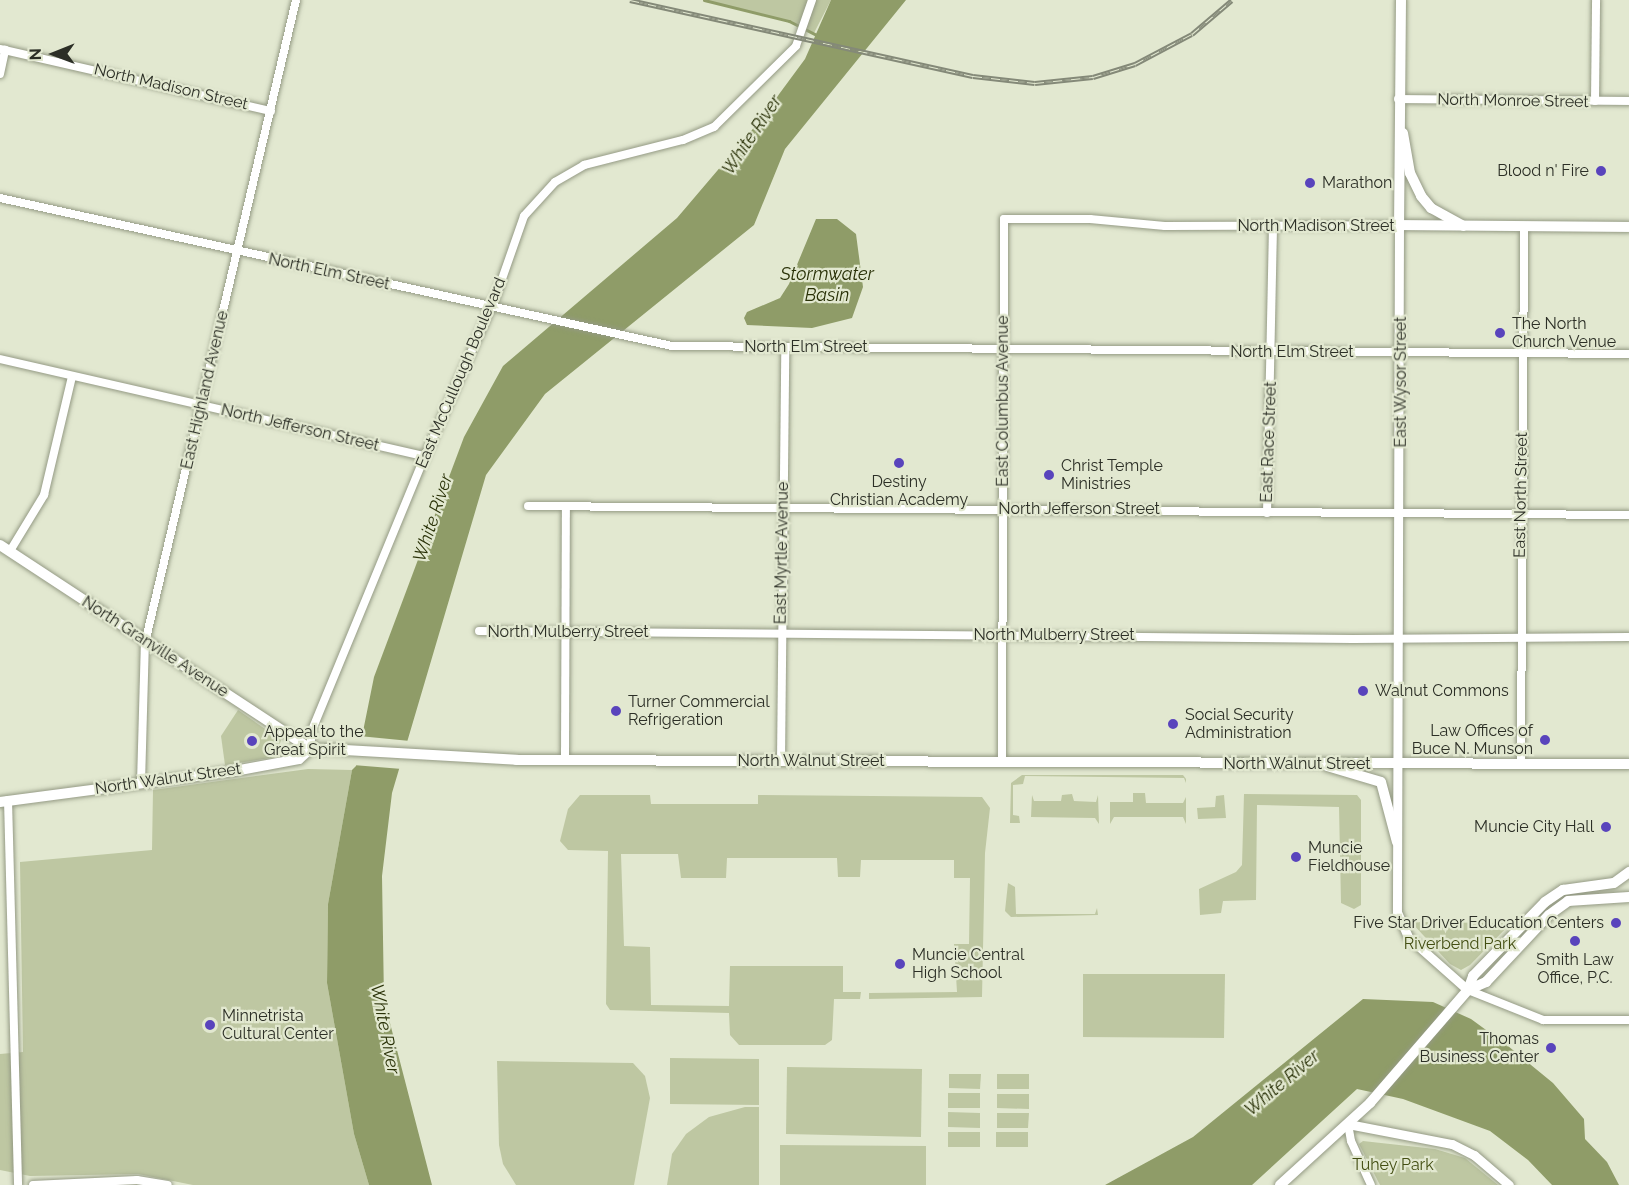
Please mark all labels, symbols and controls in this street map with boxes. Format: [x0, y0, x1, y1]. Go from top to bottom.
north arrow [24, 24, 84, 84]
text: N [26, 48, 45, 61]
street label: North Madison Street [92, 60, 250, 114]
street label: North Monroe Street [1437, 90, 1589, 112]
water label: White River [718, 91, 786, 179]
place label: Blood n' Fire [1497, 161, 1589, 181]
marker: Blood n' Fire [1594, 164, 1608, 178]
place label: Marathon [1322, 173, 1392, 193]
marker: Marathon [1303, 176, 1317, 190]
street label: North Madison Street [1237, 216, 1395, 236]
street label: North Elm Street [267, 250, 391, 294]
water label: Stormwater Basin [780, 264, 874, 306]
street label: East McCullough Boulevard [412, 275, 510, 471]
street label: East Highland Avenue [177, 309, 233, 471]
place label: The North Church Venue [1512, 314, 1617, 352]
street label: East Columbus Avenue [993, 315, 1013, 487]
street label: East Wysor Street [1391, 316, 1411, 448]
marker: The North Church Venue [1493, 326, 1507, 340]
street label: North Elm Street [744, 337, 868, 357]
street label: North Elm Street [1230, 342, 1354, 362]
street label: East Race Street [1257, 381, 1281, 503]
street label: North Jefferson Street [219, 400, 381, 456]
street label: East North Street [1510, 432, 1532, 558]
marker: Destiny Christian Academy [892, 456, 906, 470]
place label: Christ Temple Ministries [1061, 456, 1163, 494]
marker: Christ Temple Ministries [1042, 468, 1056, 482]
water label: White River [409, 471, 457, 565]
place label: Destiny Christian Academy [830, 472, 968, 510]
street label: East Myrtle Avenue [771, 481, 793, 625]
street label: North Jefferson Street [998, 499, 1160, 519]
street label: North Granville Avenue [78, 592, 232, 702]
street label: North Mulberry Street [487, 622, 649, 642]
street label: North Mulberry Street [973, 625, 1135, 645]
place label: Walnut Commons [1375, 681, 1509, 701]
marker: Walnut Commons [1356, 684, 1370, 698]
place label: Turner Commercial Refrigeration [628, 692, 770, 730]
marker: Turner Commercial Refrigeration [609, 704, 623, 718]
place label: Social Security Administration [1185, 705, 1294, 743]
marker: Social Security Administration [1166, 717, 1180, 731]
place label: Law Offices of Buce N. Munson [1412, 721, 1533, 759]
place label: Appeal to the Great Spirit [264, 722, 364, 760]
marker: Law Offices of Buce N. Munson [1538, 733, 1552, 747]
marker: Appeal to the Great Spirit [245, 734, 259, 748]
street label: North Walnut Street [737, 751, 885, 771]
street label: North Walnut Street [1223, 754, 1371, 774]
street label: North Walnut Street [94, 759, 242, 799]
place label: Muncie City Hall [1474, 817, 1594, 837]
marker: Muncie City Hall [1599, 820, 1613, 834]
place label: Muncie Fieldhouse [1308, 838, 1390, 876]
marker: Muncie Fieldhouse [1289, 850, 1303, 864]
place label: Five Star Driver Education Centers [1352, 913, 1604, 933]
marker: Five Star Driver Education Centers [1609, 916, 1623, 930]
park label: Riverbend Park [1404, 934, 1516, 954]
marker: Smith Law Office, P.C. [1568, 934, 1582, 948]
place label: Muncie Central High School [912, 945, 1024, 983]
place label: Smith Law Office, P.C. [1536, 950, 1614, 988]
marker: Muncie Central High School [893, 957, 907, 971]
water label: White River [366, 982, 404, 1076]
place label: Minnetrista Cultural Center [222, 1006, 334, 1044]
marker: Minnetrista Cultural Center [203, 1018, 217, 1032]
place label: Thomas Business Center [1420, 1029, 1539, 1067]
marker: Thomas Business Center [1544, 1041, 1558, 1055]
water label: White River [1240, 1045, 1324, 1121]
park label: Tuhey Park [1352, 1155, 1434, 1175]

